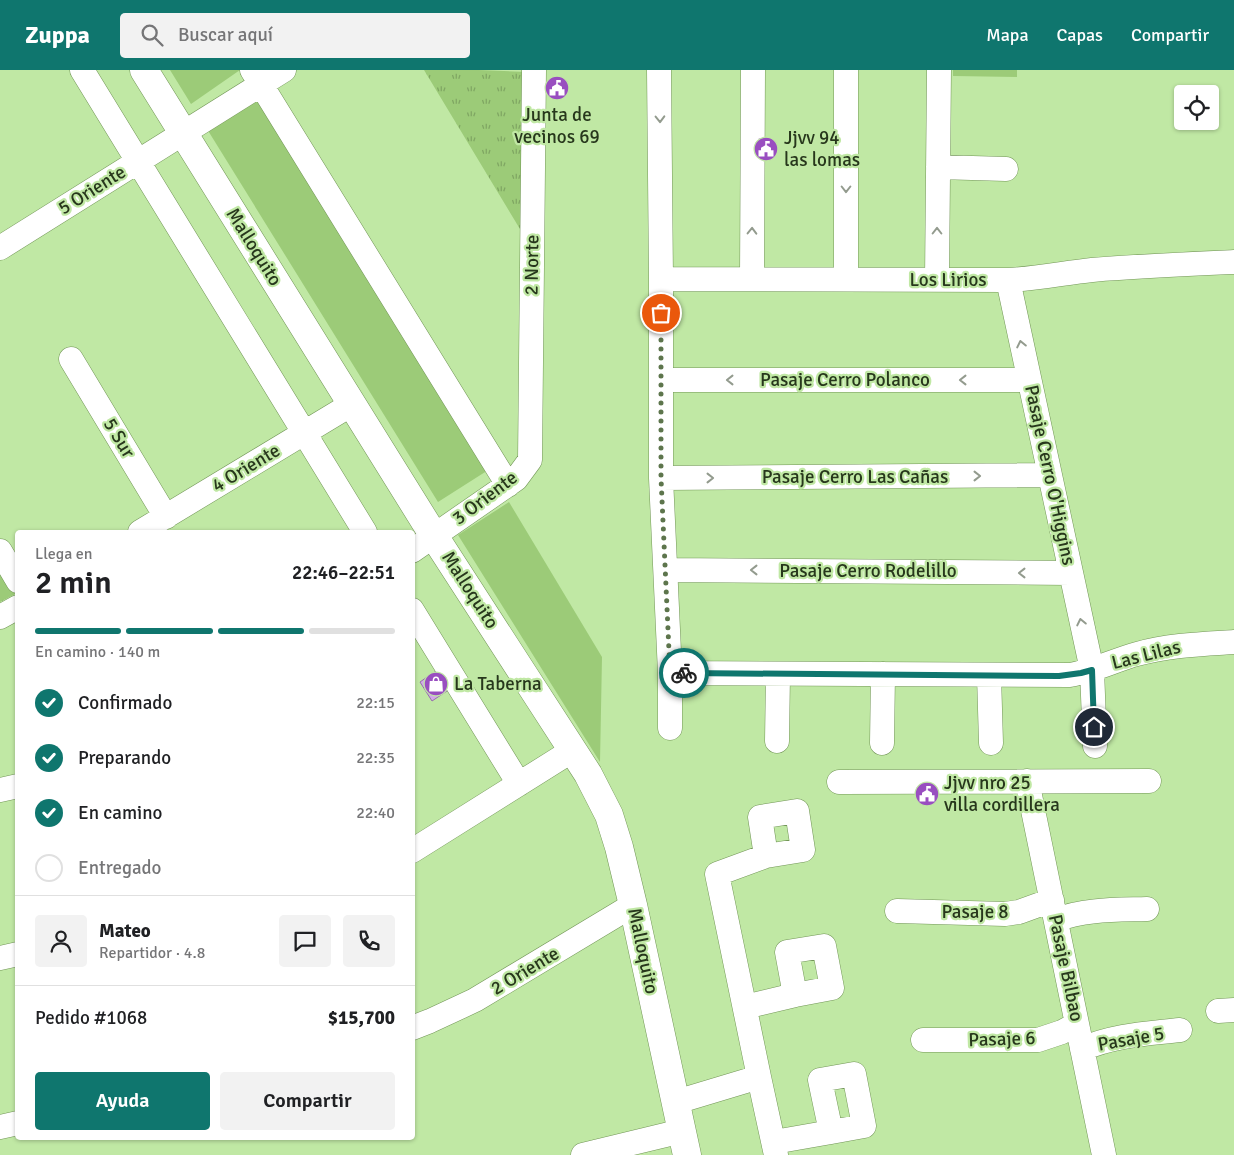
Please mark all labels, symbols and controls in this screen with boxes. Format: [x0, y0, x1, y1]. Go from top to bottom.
search box [120, 13, 470, 58]
text: Zuppa [25, 20, 90, 50]
icon: search [138, 21, 166, 49]
text: Buscar aquí [178, 23, 273, 47]
text: Mapa [986, 24, 1029, 46]
text: Capas [1057, 24, 1103, 46]
text: Compartir [1131, 24, 1209, 46]
public building icon: Junta de vecinos 69 [544, 75, 570, 101]
map controls [1174, 85, 1219, 130]
button: locate [1174, 85, 1219, 130]
place label: Junta de vecinos 69 [514, 103, 600, 149]
one-way arrow [655, 115, 665, 123]
place label: Jjvv 94 las lomas [784, 126, 860, 172]
public building icon: Jjvv 94 las lomas [753, 136, 779, 162]
street label: 5 Oriente [54, 160, 130, 220]
one-way arrow [841, 185, 851, 193]
street label: Malloquito [221, 204, 287, 291]
one-way arrow [747, 226, 757, 234]
one-way arrow [932, 227, 942, 234]
street label: 2 Norte [519, 234, 545, 296]
street label: Los Lirios [909, 268, 987, 292]
pin [640, 292, 682, 334]
icon: bag [647, 299, 675, 327]
one-way arrow [1017, 339, 1027, 348]
street label: Pasaje Cerro Polanco [760, 368, 930, 392]
one-way arrow [726, 375, 734, 385]
one-way arrow [959, 375, 966, 385]
street label: Pasaje Cerro O'Higgins [1019, 383, 1081, 567]
street label: 5 Sur [98, 414, 140, 462]
street label: 4 Oriente [208, 438, 284, 498]
street label: Pasaje Cerro Las Cañas [762, 465, 948, 489]
street label: 3 Oriente [448, 466, 522, 530]
one-way arrow [974, 471, 982, 481]
one-way arrow [706, 473, 714, 483]
text: Llega en [35, 544, 93, 564]
street label: Malloquito [436, 547, 504, 633]
street label: Pasaje Cerro Rodelillo [779, 559, 957, 583]
text: 22:46–22:51 [292, 561, 395, 585]
text: 2 min [35, 563, 112, 602]
one-way arrow [750, 565, 758, 575]
one-way arrow [1018, 567, 1026, 578]
one-way arrow [1076, 618, 1087, 627]
street label: Las Lilas [1109, 635, 1183, 675]
text: En camino · 140 m [35, 642, 160, 662]
courier [659, 648, 709, 698]
icon: bike [670, 659, 698, 687]
shop icon: La Taberna [423, 671, 449, 697]
place label: La Taberna [454, 672, 542, 696]
icon: check [35, 689, 63, 717]
text: Confirmado [78, 691, 172, 715]
text: 22:15 [356, 693, 395, 713]
pin [1073, 706, 1115, 748]
icon: home [1080, 713, 1108, 741]
icon: check [35, 744, 63, 772]
text: Preparando [78, 746, 171, 770]
text: 22:35 [356, 748, 395, 768]
place label: Jjvv nro 25 villa cordillera [944, 771, 1060, 817]
public building icon: Jjvv nro 25 villa cordillera [914, 781, 940, 807]
icon: check [35, 799, 63, 827]
text: En camino [78, 801, 162, 825]
text: 22:40 [356, 803, 395, 823]
text: Entregado [78, 856, 161, 880]
street label: Pasaje 8 [941, 900, 1009, 924]
street label: Malloquito [622, 906, 664, 996]
street label: Pasaje Bilbao [1043, 912, 1089, 1024]
button: person [35, 915, 87, 967]
button: chat [279, 915, 331, 967]
button: phone [343, 915, 395, 967]
text: Mateo [99, 919, 151, 943]
street label: 2 Oriente [487, 941, 563, 1001]
text: Repartidor · 4.8 [99, 943, 205, 963]
text: Pedido #1068 [35, 1006, 147, 1030]
text: $15,700 [328, 1006, 395, 1030]
street label: Pasaje 5 [1096, 1021, 1166, 1057]
street label: Pasaje 6 [968, 1026, 1036, 1052]
button: Ayuda [35, 1072, 210, 1130]
button: Compartir [220, 1072, 395, 1130]

